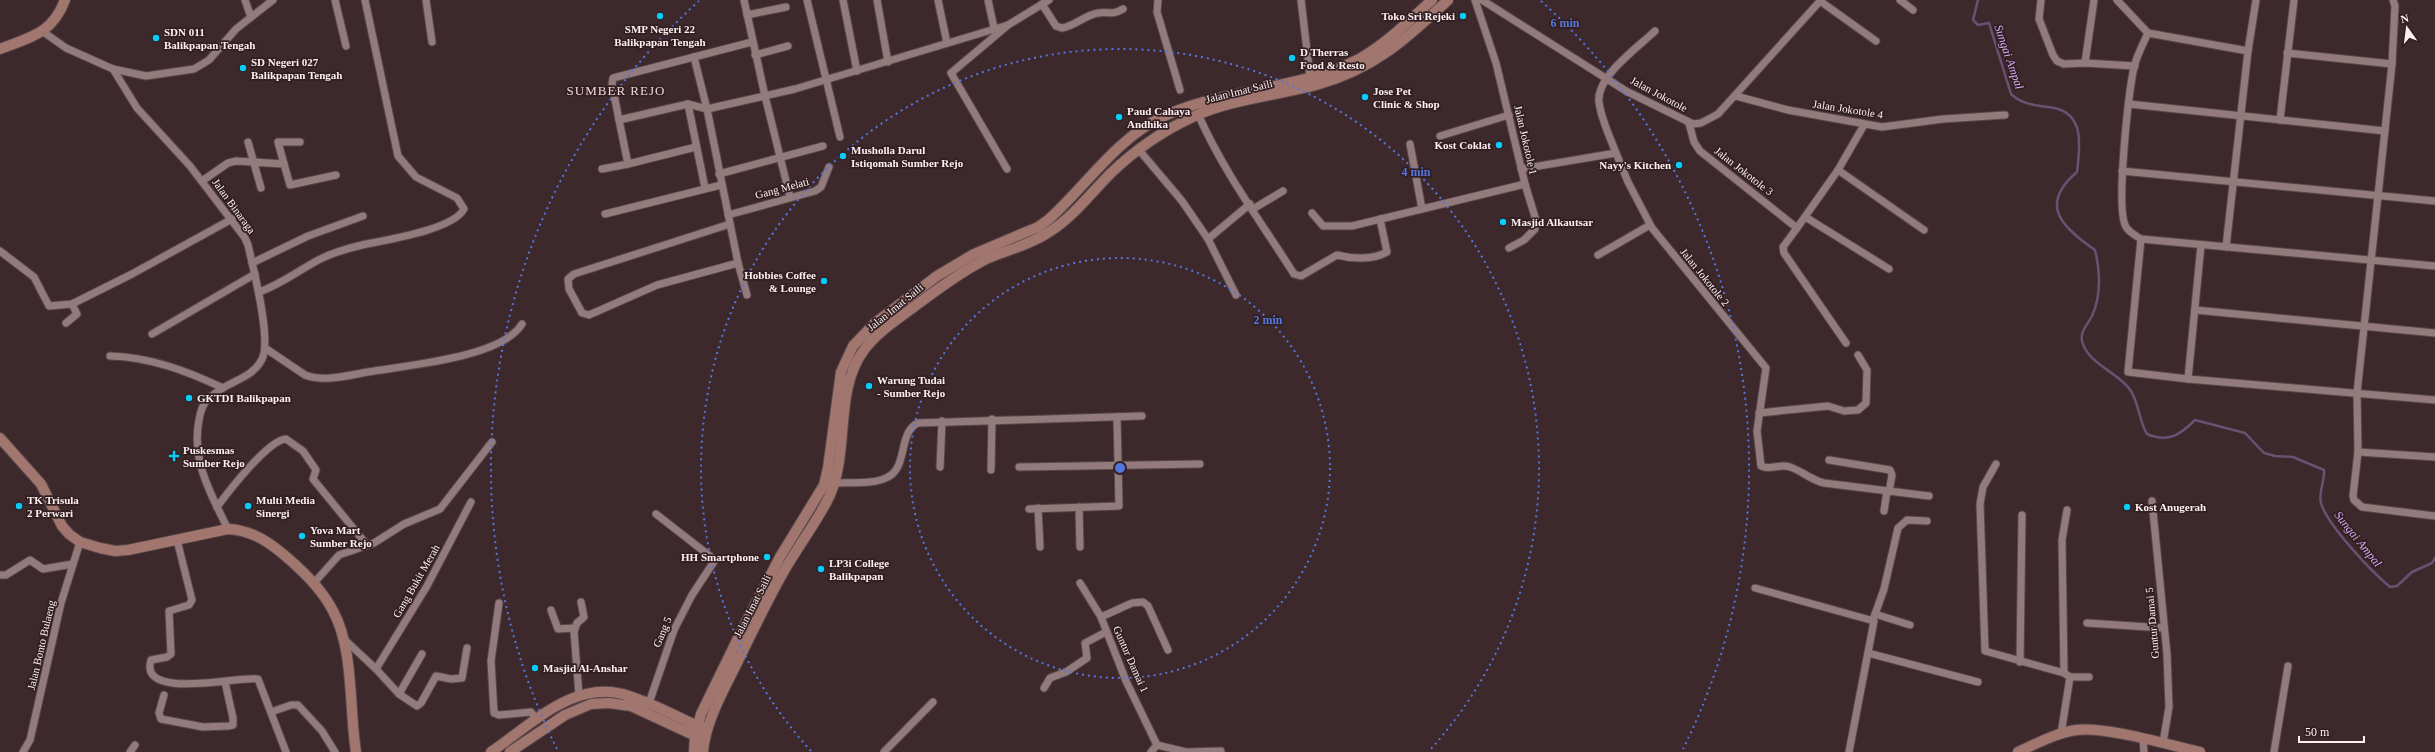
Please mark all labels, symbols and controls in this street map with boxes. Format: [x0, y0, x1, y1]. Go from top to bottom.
north arrow [2387, 8, 2427, 48]
place label: Toko Sri Rejeki [1381, 10, 1455, 22]
marker: SMP Negeri 22 Balikpapan Tengah [655, 11, 665, 21]
marker: Toko Sri Rejeki [1458, 11, 1468, 21]
text: N [2399, 12, 2410, 25]
text: 6 min [1550, 16, 1580, 30]
place label: SMP Negeri 22 Balikpapan Tengah [614, 23, 706, 48]
water label: Sungai Ampal [1991, 23, 2027, 92]
place label: SDN 011 Balikpapan Tengah [164, 26, 255, 51]
marker: SDN 011 Balikpapan Tengah [151, 33, 161, 43]
place label: D Therras Food & Resto [1300, 46, 1365, 71]
marker: D Therras Food & Resto [1287, 53, 1297, 63]
place label: SD Negeri 027 Balikpapan Tengah [251, 56, 342, 81]
marker: SD Negeri 027 Balikpapan Tengah [238, 63, 248, 73]
street label: Jalan Jokotole [1629, 74, 1690, 114]
street label: Jalan Imat Saili [1204, 77, 1274, 105]
district label: SUMBER REJO [567, 83, 665, 98]
place label: Jose Pet Clinic & Shop [1373, 85, 1440, 110]
marker: Jose Pet Clinic & Shop [1360, 92, 1370, 102]
street label: Jalan Jokotole 4 [1812, 98, 1884, 121]
street label: Jalan Jokotole 1 [1512, 104, 1540, 176]
place label: Paud Cahaya Andhika [1127, 105, 1191, 130]
marker: Paud Cahaya Andhika [1114, 112, 1124, 122]
place label: Kost Coklat [1434, 139, 1491, 151]
marker: Kost Coklat [1494, 140, 1504, 150]
place label: Musholla Darul Istiqomah Sumber Rejo [851, 144, 964, 169]
street label: Jalan Jokotole 3 [1712, 144, 1776, 198]
marker: Musholla Darul Istiqomah Sumber Rejo [838, 151, 848, 161]
place label: Nayy's Kitchen [1599, 159, 1671, 171]
marker: Nayy's Kitchen [1674, 160, 1684, 170]
text: 4 min [1401, 165, 1431, 179]
street label: Gang Melati [754, 175, 810, 201]
street label: Jalan Binaraga [210, 176, 258, 236]
place label: Masjid Alkautsar [1511, 216, 1593, 228]
marker: Masjid Alkautsar [1498, 217, 1508, 227]
street label: Jalan Jokotole 2 [1678, 246, 1732, 308]
place label: Hobbies Coffee & Lounge [744, 269, 816, 294]
marker: Hobbies Coffee & Lounge [819, 276, 829, 286]
street label: Jalan Imat Saili [865, 281, 925, 333]
text: 2 min [1253, 313, 1283, 327]
place label: Warung Tudai - Sumber Rejo [877, 374, 946, 399]
marker: Warung Tudai - Sumber Rejo [864, 381, 874, 391]
place label: GKTDI Balikpapan [197, 392, 291, 404]
marker: GKTDI Balikpapan [184, 393, 194, 403]
place label: Puskesmas Sumber Rejo [183, 444, 245, 469]
marker: Puskesmas Sumber Rejo [168, 450, 180, 462]
centre of rings [1113, 461, 1127, 475]
place label: TK Trisula 2 Perwari [27, 494, 79, 519]
place label: Multi Media Sinergi [256, 494, 315, 519]
marker: TK Trisula 2 Perwari [14, 501, 24, 511]
marker: Multi Media Sinergi [243, 501, 253, 511]
place label: Kost Anugerah [2135, 501, 2206, 513]
marker: Kost Anugerah [2122, 502, 2132, 512]
water label: Sungai Ampal [2331, 508, 2385, 570]
place label: Yova Mart Sumber Rejo [310, 524, 372, 549]
marker: Yova Mart Sumber Rejo [297, 531, 307, 541]
street label: Gang Bukit Merah [390, 542, 442, 620]
place label: HH Smartphone [681, 551, 759, 563]
marker: HH Smartphone [762, 552, 772, 562]
place label: LP3i College Balikpapan [829, 557, 889, 582]
marker: LP3i College Balikpapan [816, 564, 826, 574]
street label: Jalan Imat Saili [731, 573, 773, 639]
street label: Guntur Damai 5 [2143, 586, 2161, 659]
street label: Jalan Bonto Bulaeng [25, 599, 57, 691]
street label: Gang 5 [650, 614, 674, 649]
street label: Guntur Damai 1 [1111, 624, 1151, 694]
place label: Masjid Al-Anshar [543, 662, 628, 674]
marker: Masjid Al-Anshar [530, 663, 540, 673]
scale bar [2299, 718, 2364, 744]
text: 50 m [2305, 725, 2330, 739]

